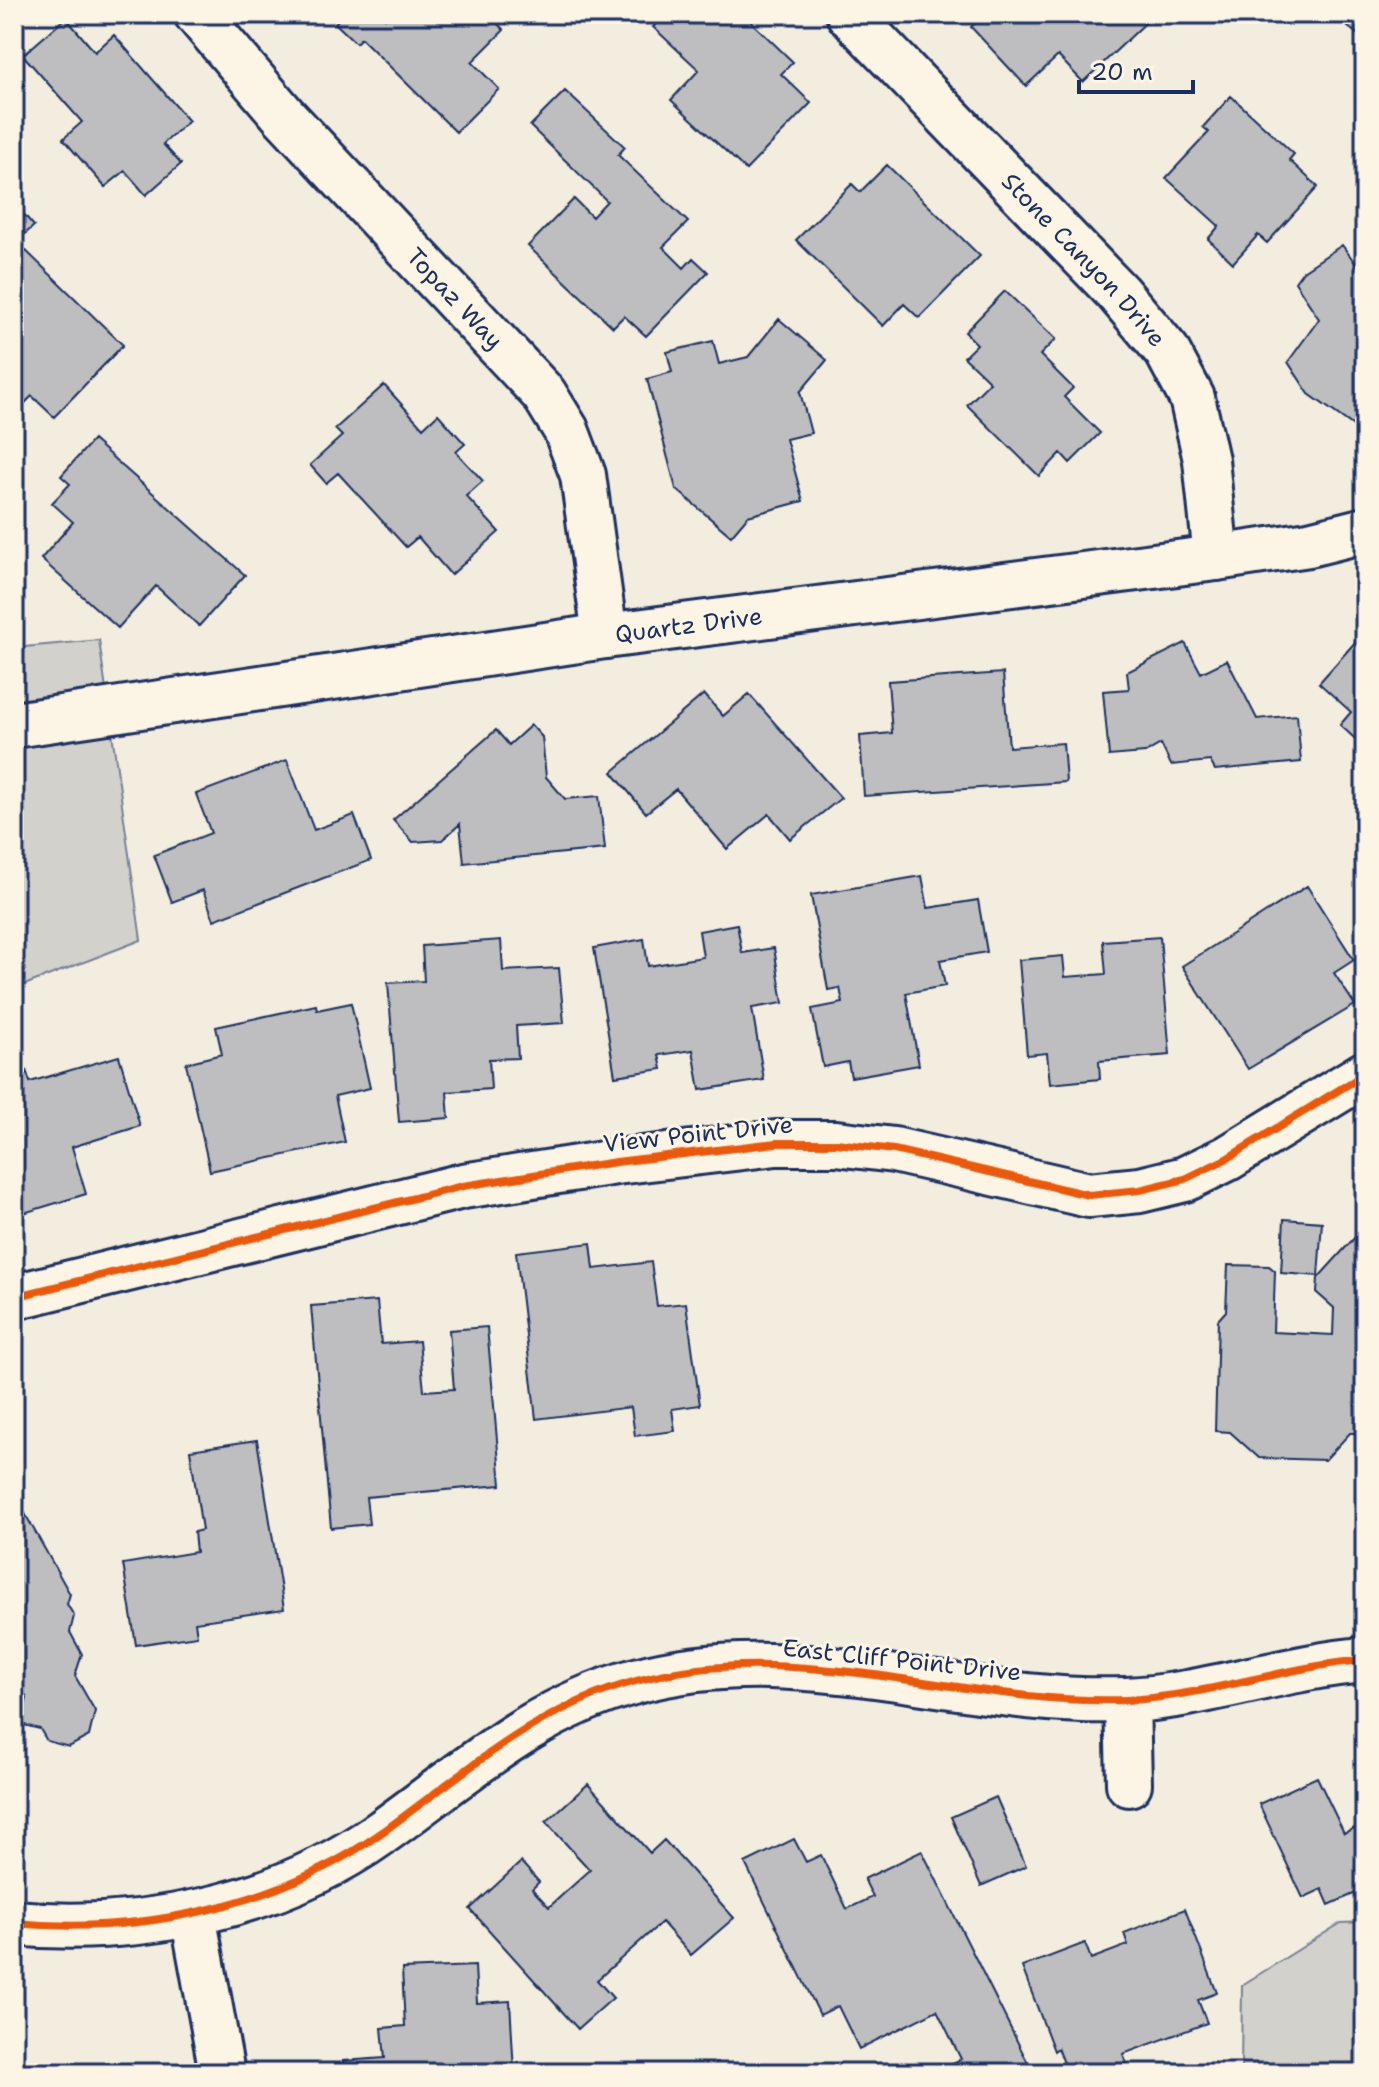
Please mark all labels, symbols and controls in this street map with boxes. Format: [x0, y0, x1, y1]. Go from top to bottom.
scale bar [1079, 44, 1193, 94]
text: 20 m [1091, 56, 1153, 88]
street label: Stone Canyon Drive [994, 166, 1173, 354]
street label: Topaz Way [399, 241, 510, 356]
street label: Quartz Drive [613, 600, 764, 651]
street label: View Point Drive [601, 1108, 795, 1160]
street label: East Cliff Point Drive [781, 1632, 1023, 1688]

